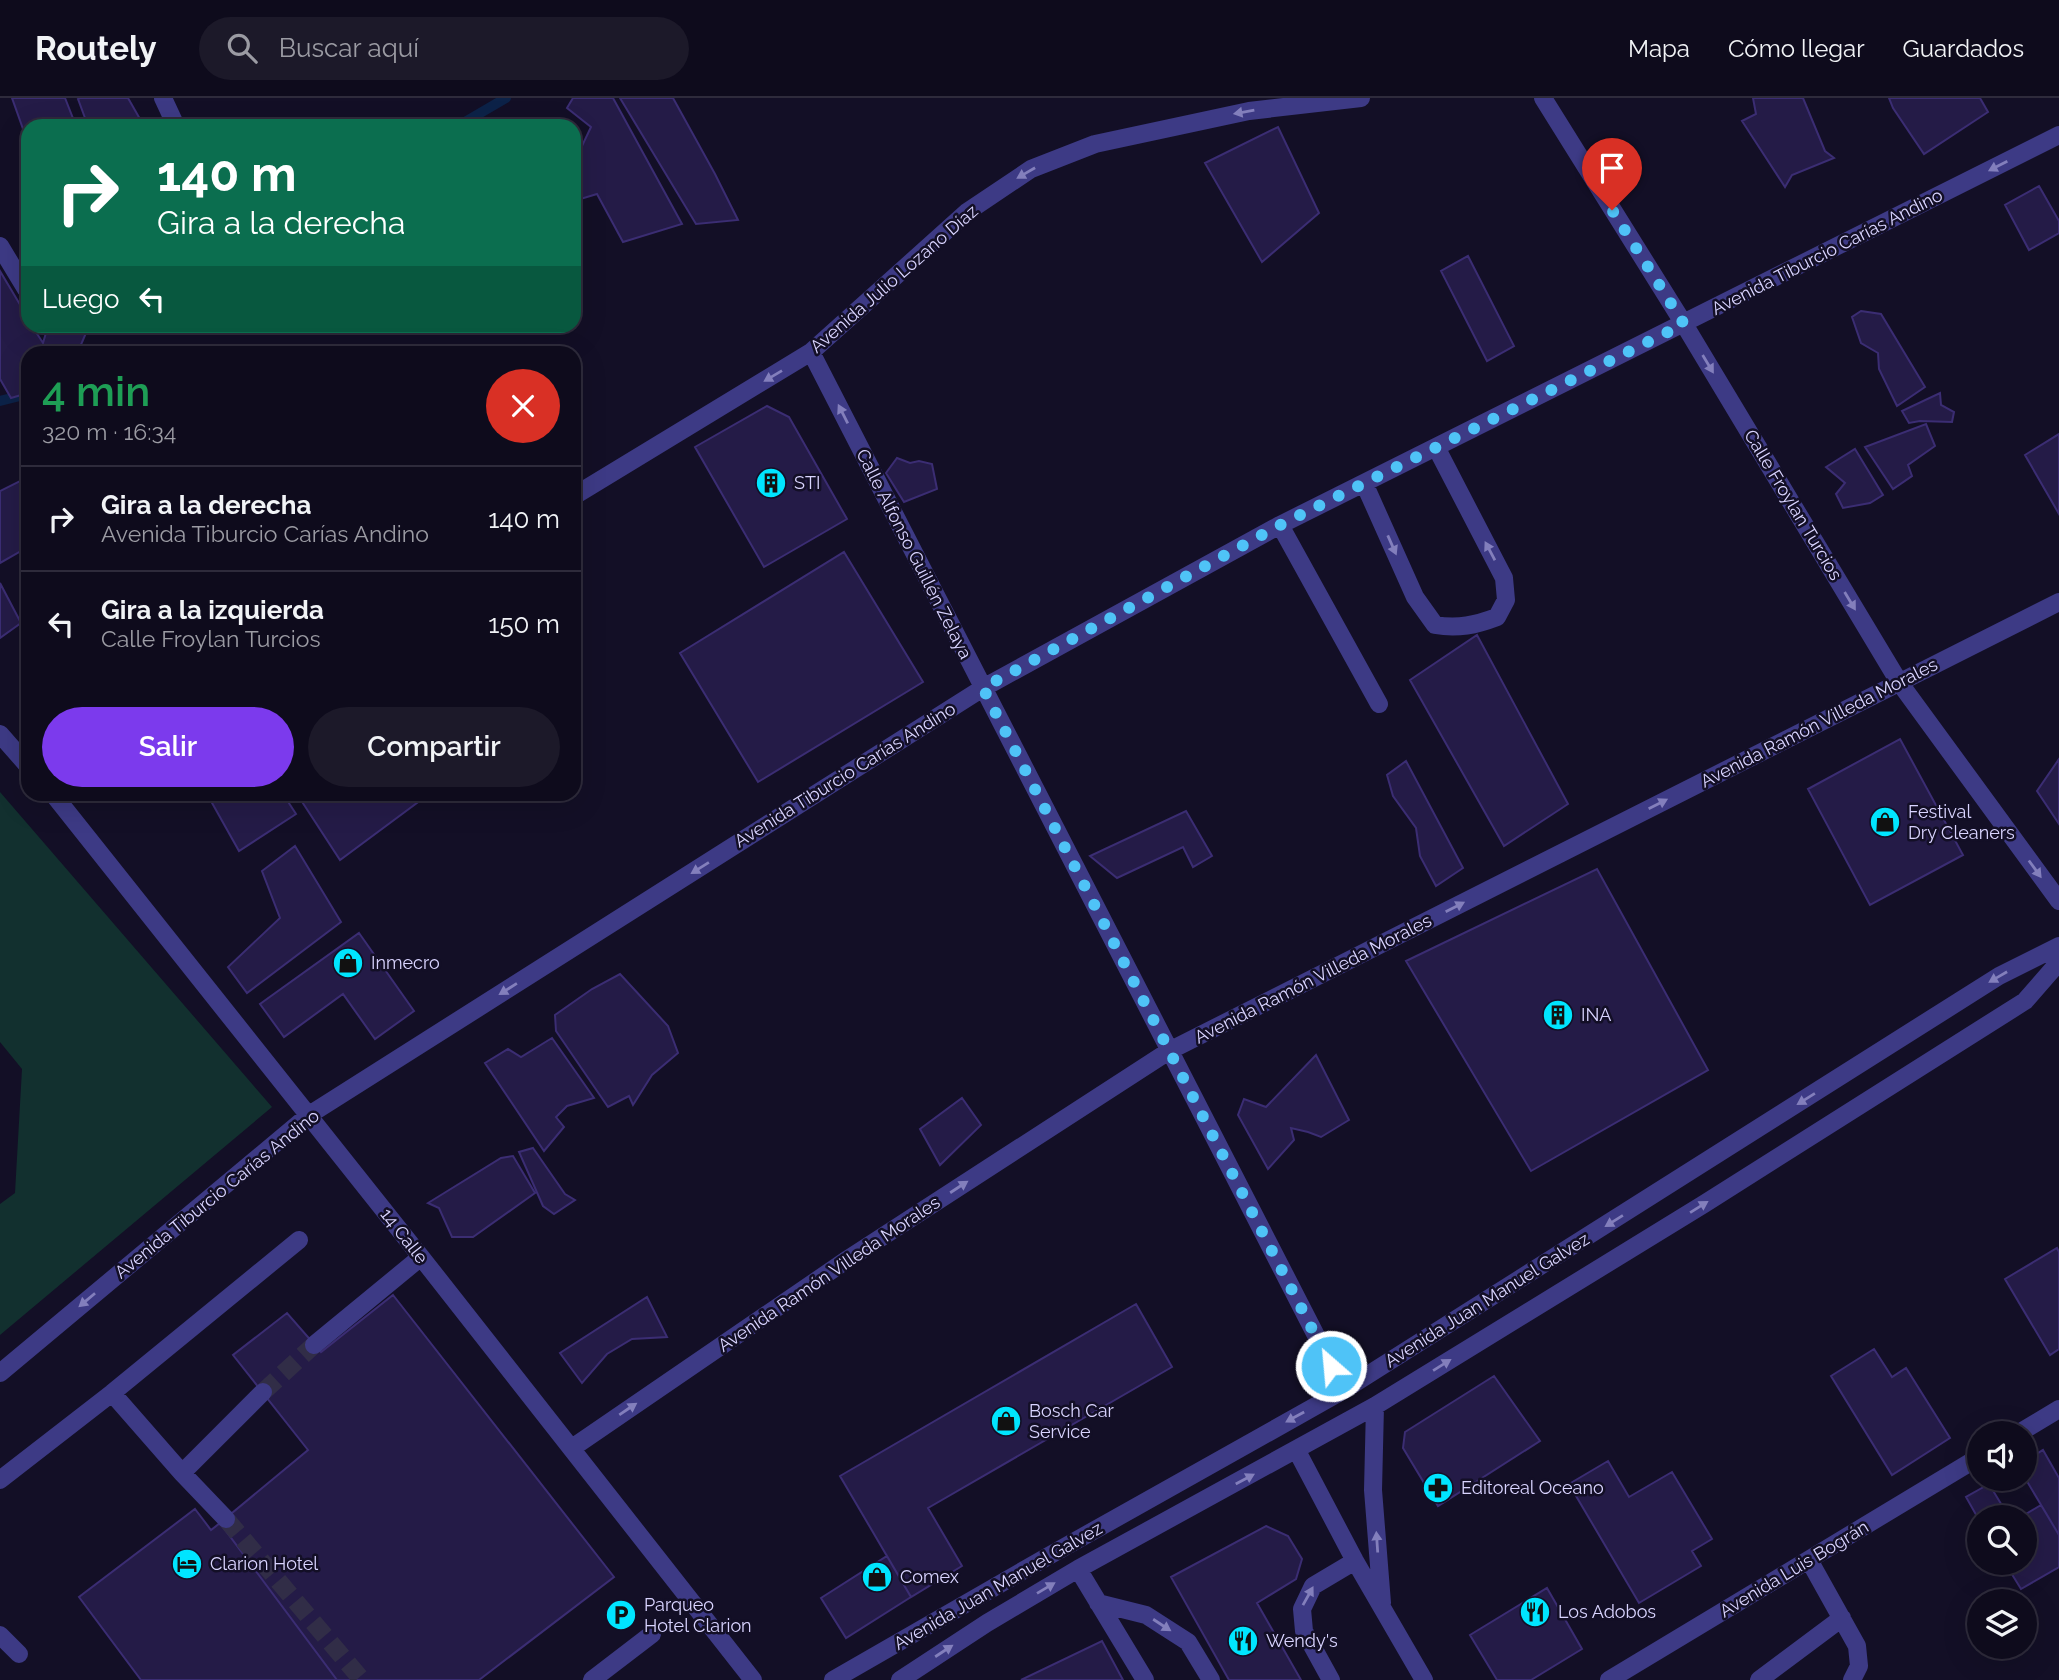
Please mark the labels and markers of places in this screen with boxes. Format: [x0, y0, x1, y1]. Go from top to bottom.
pin [1582, 138, 1642, 210]
building icon: STI [754, 466, 788, 500]
place label: STI [794, 472, 820, 493]
place label: Festival Dry Cleaners [1908, 801, 2015, 843]
shop icon: Festival Dry Cleaners [1868, 805, 1902, 839]
shop icon: Inmecro [331, 946, 365, 980]
place label: Inmecro [371, 952, 440, 973]
building icon: INA [1541, 998, 1575, 1032]
place label: INA [1581, 1004, 1612, 1025]
place label: Bosch Car Service [1029, 1400, 1115, 1442]
shop icon: Bosch Car Service [989, 1404, 1023, 1438]
pharmacy icon: Editoreal Oceano [1421, 1471, 1455, 1505]
place label: Editoreal Oceano [1461, 1477, 1604, 1498]
hotel icon: Clarion Hotel [170, 1547, 204, 1581]
place label: Clarion Hotel [210, 1553, 318, 1574]
shop icon: Comex [860, 1560, 894, 1594]
place label: Comex [900, 1566, 959, 1587]
place label: Parqueo Hotel Clarion [644, 1594, 752, 1636]
restaurant icon: Los Adobos [1518, 1595, 1552, 1629]
parking icon: Parqueo Hotel Clarion [604, 1598, 638, 1632]
place label: Los Adobos [1558, 1601, 1656, 1622]
restaurant icon: Wendy's [1226, 1624, 1260, 1658]
place label: Wendy's [1266, 1630, 1338, 1651]

